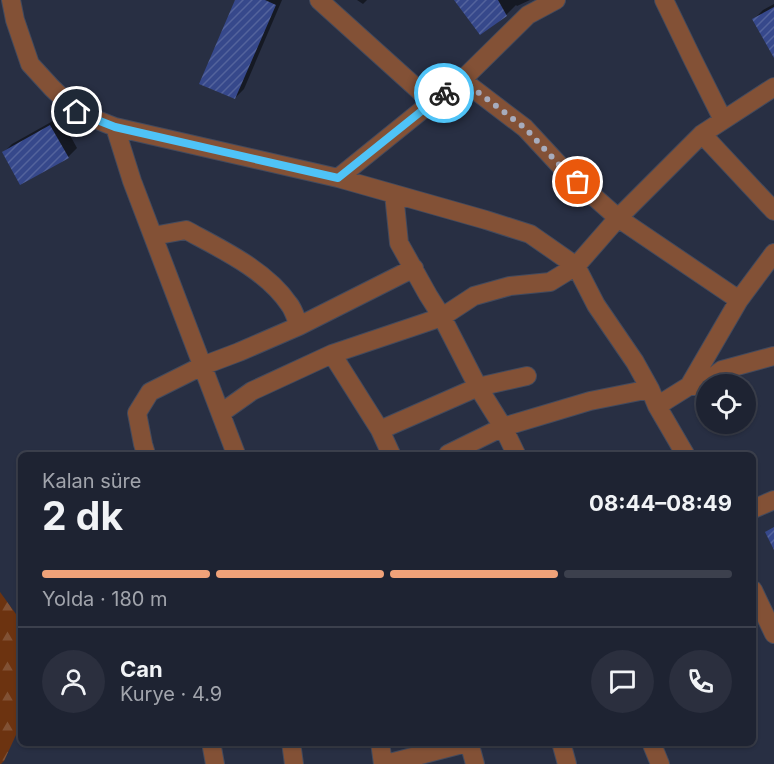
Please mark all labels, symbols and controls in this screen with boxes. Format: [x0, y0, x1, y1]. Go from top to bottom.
courier [414, 63, 474, 123]
icon: bike [428, 77, 461, 110]
pin [51, 86, 102, 137]
icon: home [60, 95, 93, 128]
pin [552, 156, 603, 207]
icon: bag [561, 165, 594, 198]
map controls [696, 374, 756, 434]
button: locate [696, 374, 756, 434]
text: Kalan süre [42, 469, 141, 493]
text: 08:44–08:49 [589, 490, 732, 516]
text: 2 dk [42, 492, 123, 539]
text: Yolda · 180 m [42, 587, 168, 611]
button: person [42, 650, 105, 713]
button: chat [591, 650, 654, 713]
button: phone [669, 650, 732, 713]
text: Can [120, 656, 163, 682]
text: Kurye · 4.9 [120, 682, 222, 706]

